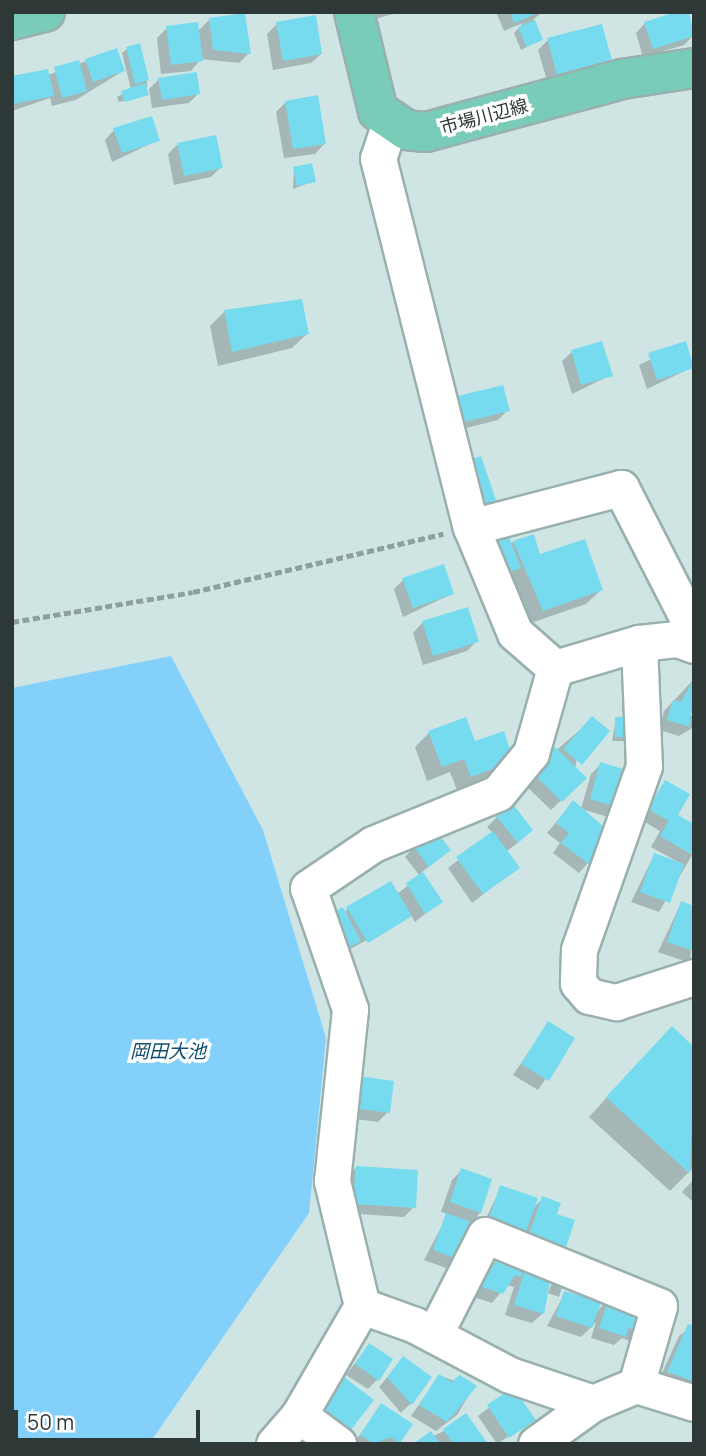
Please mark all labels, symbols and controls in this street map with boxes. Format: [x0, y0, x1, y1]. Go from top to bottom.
street label: 市場川辺線 [438, 94, 530, 138]
water label: 岡田大池 [130, 1041, 206, 1063]
scale bar [18, 1396, 203, 1440]
text: 50 m [27, 1408, 74, 1436]

